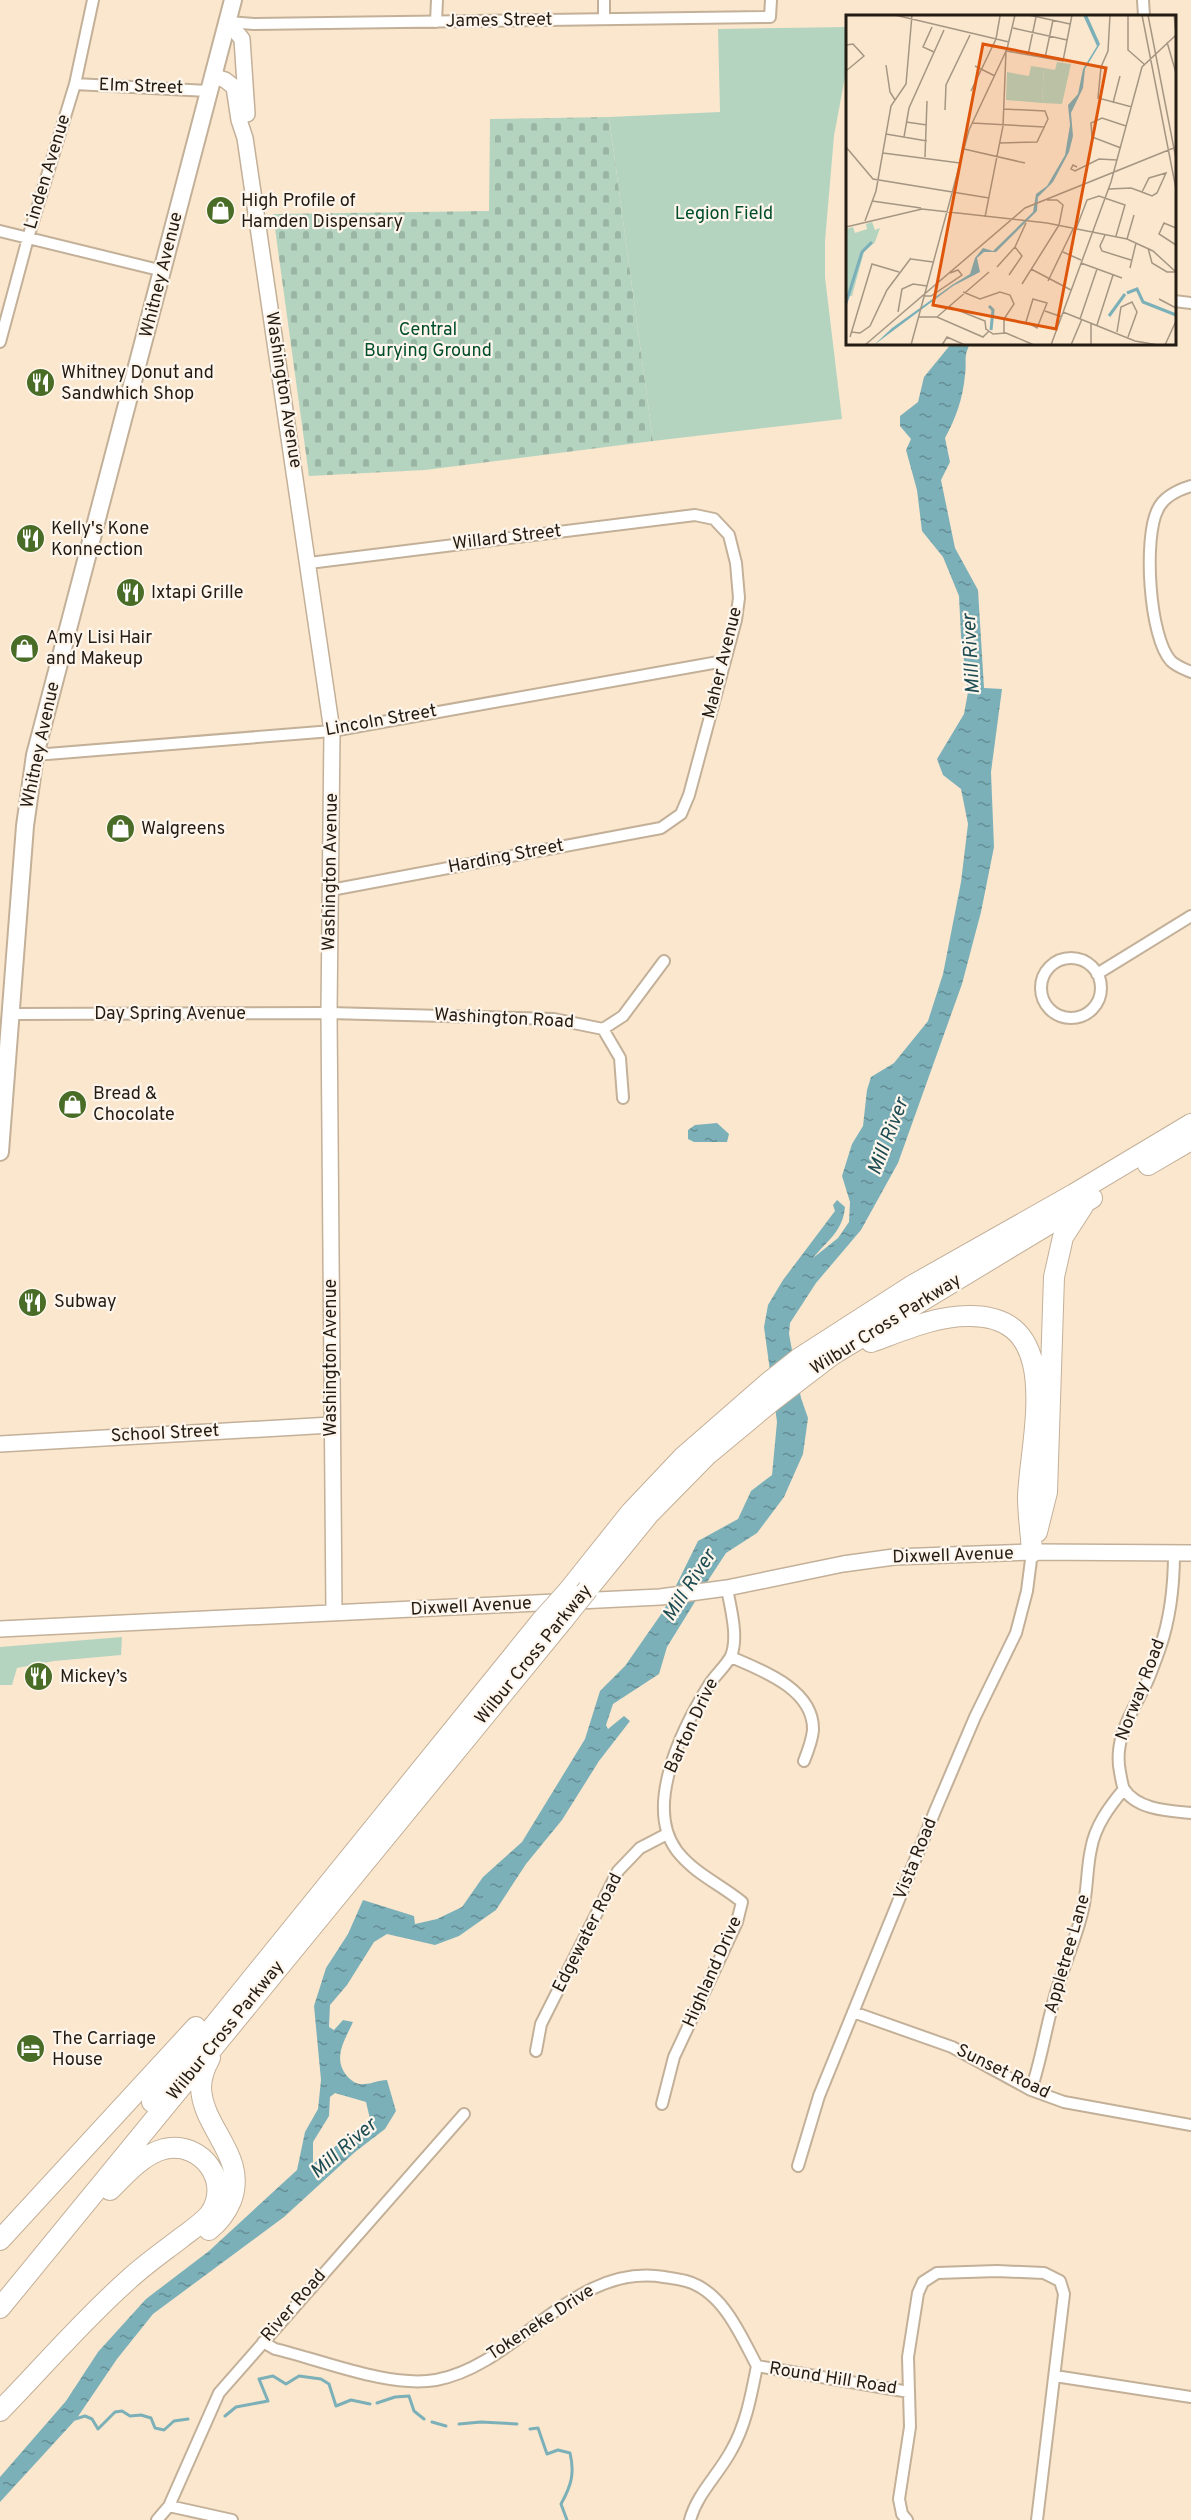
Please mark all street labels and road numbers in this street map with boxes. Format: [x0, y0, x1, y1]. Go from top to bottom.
street label: James Street [445, 9, 553, 33]
street label: Elm Street [98, 74, 184, 100]
street label: Linden Avenue [20, 112, 76, 232]
street label: Whitney Avenue [135, 210, 189, 340]
street label: Washington Avenue [259, 310, 307, 470]
street label: Willard Street [451, 520, 563, 556]
street label: Maher Avenue [698, 605, 748, 721]
street label: Whitney Avenue [16, 680, 66, 810]
street label: Lincoln Street [323, 700, 439, 742]
street label: Washington Avenue [318, 793, 344, 951]
street label: Harding Street [446, 835, 566, 879]
street label: Day Spring Avenue [94, 1003, 246, 1026]
street label: Washington Road [433, 1004, 575, 1034]
street label: Wilbur Cross Parkway [806, 1269, 966, 1381]
street label: Washington Avenue [320, 1279, 343, 1437]
street label: School Street [110, 1420, 220, 1448]
street label: Dixwell Avenue [892, 1542, 1014, 1570]
street label: Wilbur Cross Parkway [470, 1580, 598, 1730]
street label: Dixwell Avenue [410, 1592, 532, 1622]
street label: Norway Road [1111, 1636, 1171, 1744]
street label: Barton Drive [660, 1675, 724, 1777]
street label: Vista Road [889, 1815, 943, 1903]
street label: Edgewater Road [548, 1869, 628, 1997]
street label: Appletree Lane [1040, 1892, 1096, 2016]
street label: Highland Drive [678, 1913, 748, 2031]
street label: Wilbur Cross Parkway [162, 1956, 290, 2106]
street label: Sunset Road [952, 2039, 1054, 2105]
street label: River Road [256, 2265, 332, 2347]
street label: Tokeneke Drive [483, 2280, 599, 2366]
street label: Round Hill Road [767, 2358, 899, 2400]

